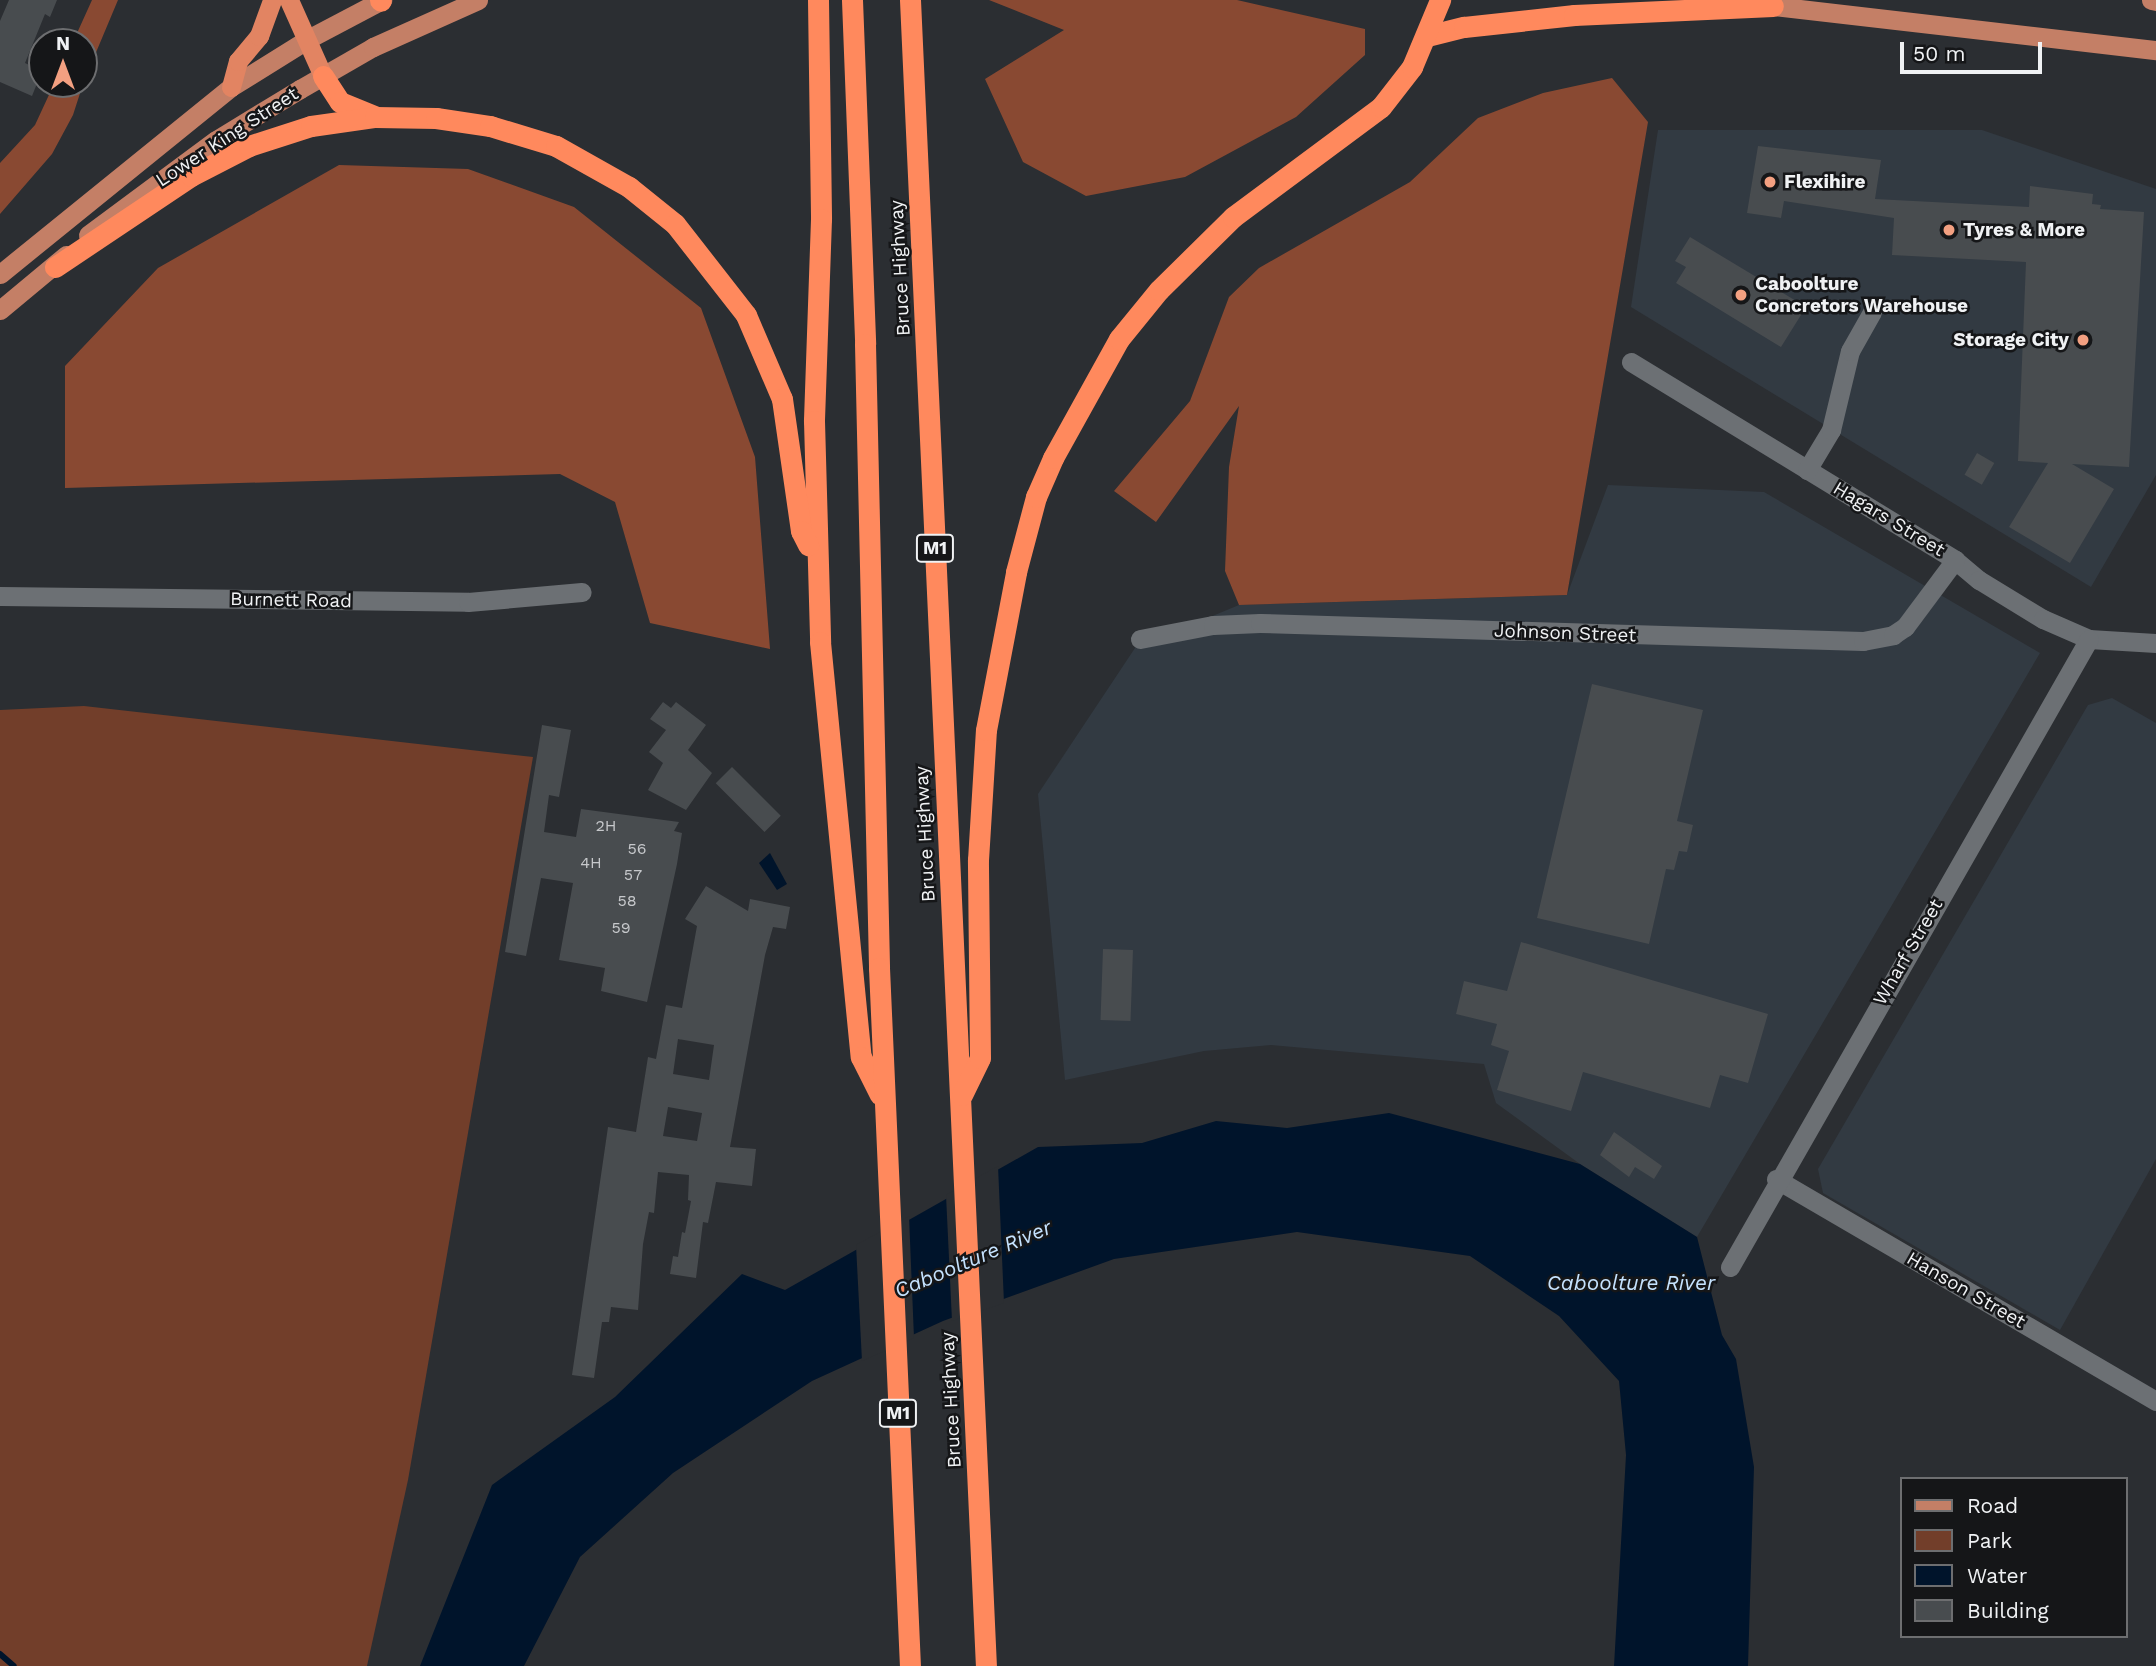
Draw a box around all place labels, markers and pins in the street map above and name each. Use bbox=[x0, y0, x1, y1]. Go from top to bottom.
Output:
place label: Flexihire bbox=[1784, 171, 1865, 193]
marker: Flexihire bbox=[1762, 174, 1778, 190]
place label: Tyres & More bbox=[1963, 219, 2085, 241]
marker: Tyres & More bbox=[1941, 222, 1957, 238]
place label: Caboolture Concretors Warehouse bbox=[1755, 273, 1968, 317]
marker: Caboolture Concretors Warehouse bbox=[1733, 287, 1749, 303]
place label: Storage City bbox=[1953, 329, 2069, 351]
marker: Storage City bbox=[2075, 332, 2091, 348]

